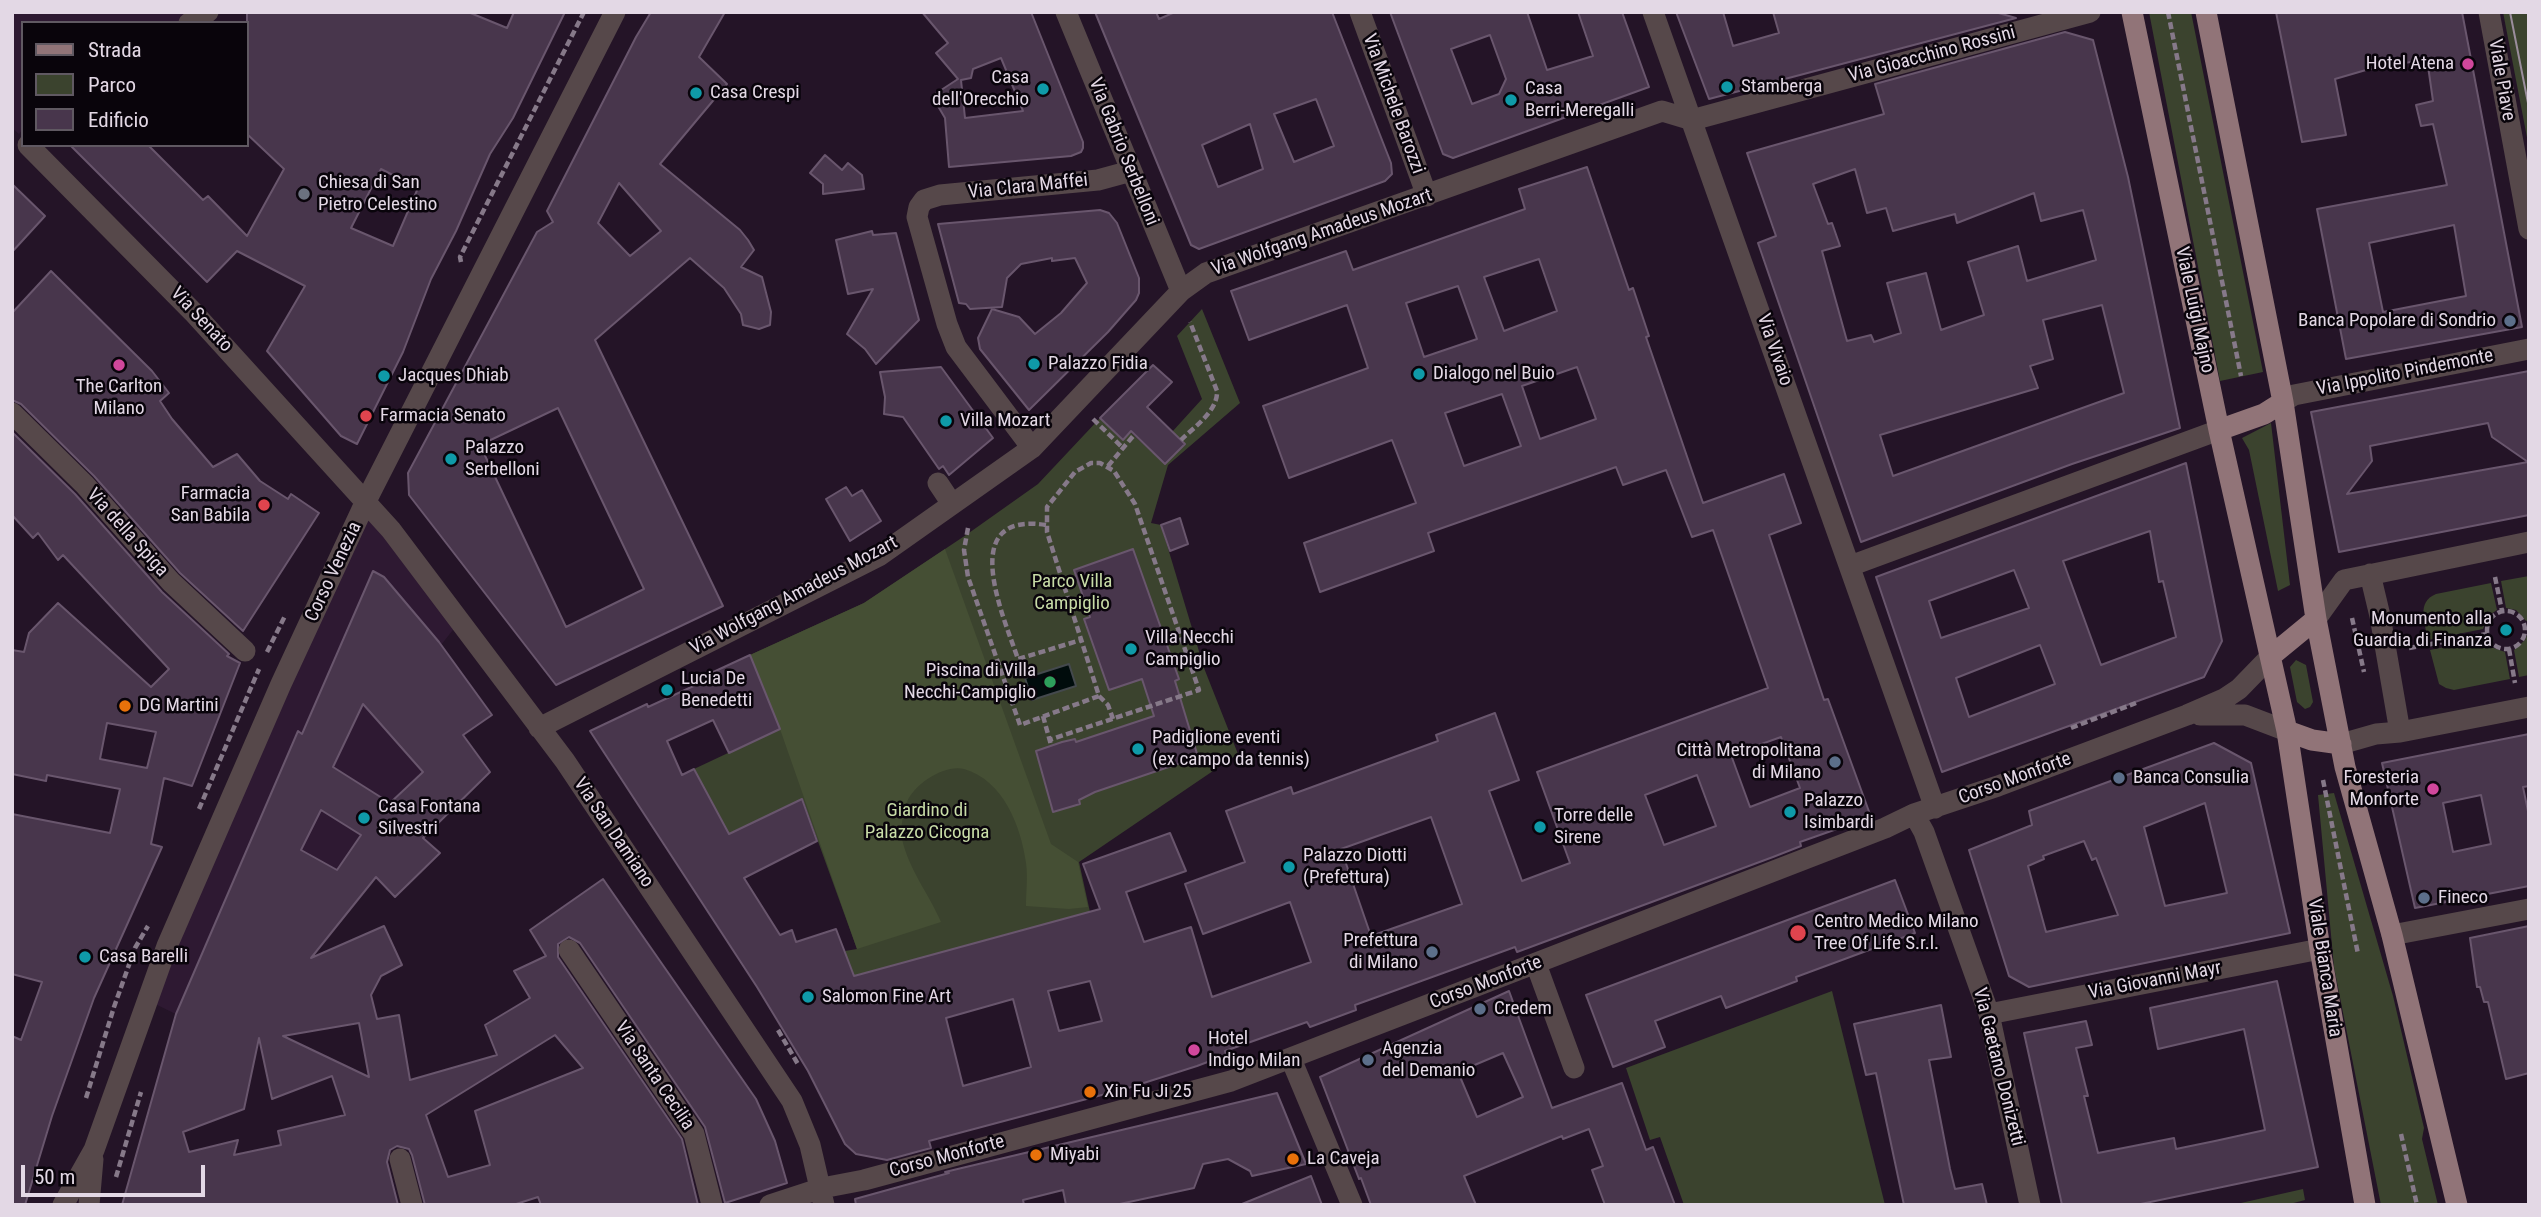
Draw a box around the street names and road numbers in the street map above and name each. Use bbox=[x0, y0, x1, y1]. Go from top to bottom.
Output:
street label: Via Gioacchino Rossini bbox=[1846, 22, 2018, 88]
street label: Via Michele Barozzi bbox=[1357, 31, 1429, 177]
street label: Viale Piave bbox=[2483, 37, 2519, 123]
street label: Via Gabrio Serbelloni bbox=[1083, 75, 1163, 229]
street label: Via Clara Maffei bbox=[967, 169, 1089, 205]
street label: Via Wolfgang Amadeus Mozart bbox=[1209, 185, 1435, 281]
street label: Viale Luigi Majno bbox=[2169, 245, 2219, 375]
street label: Via Senato bbox=[165, 283, 237, 357]
street label: Via Vivaio bbox=[1751, 311, 1797, 389]
street label: Via Ippolito Pindemonte bbox=[2315, 345, 2495, 401]
street label: Via della Spiga bbox=[81, 484, 173, 582]
street label: Corso Venezia bbox=[301, 518, 367, 626]
street label: Via Wolfgang Amadeus Mozart bbox=[686, 532, 902, 660]
street label: Corso Monforte bbox=[1956, 748, 2074, 810]
street label: Via San Damiano bbox=[568, 774, 658, 892]
street label: Viale Bianca Maria bbox=[2302, 897, 2346, 1039]
street label: Corso Monforte bbox=[1427, 951, 1545, 1015]
street label: Via Giovanni Mayr bbox=[2087, 957, 2223, 1005]
street label: Via Gaetano Donizetti bbox=[1967, 986, 2029, 1148]
street label: Via Santa Cecilia bbox=[609, 1017, 699, 1135]
street label: Corso Monforte bbox=[887, 1131, 1007, 1183]

